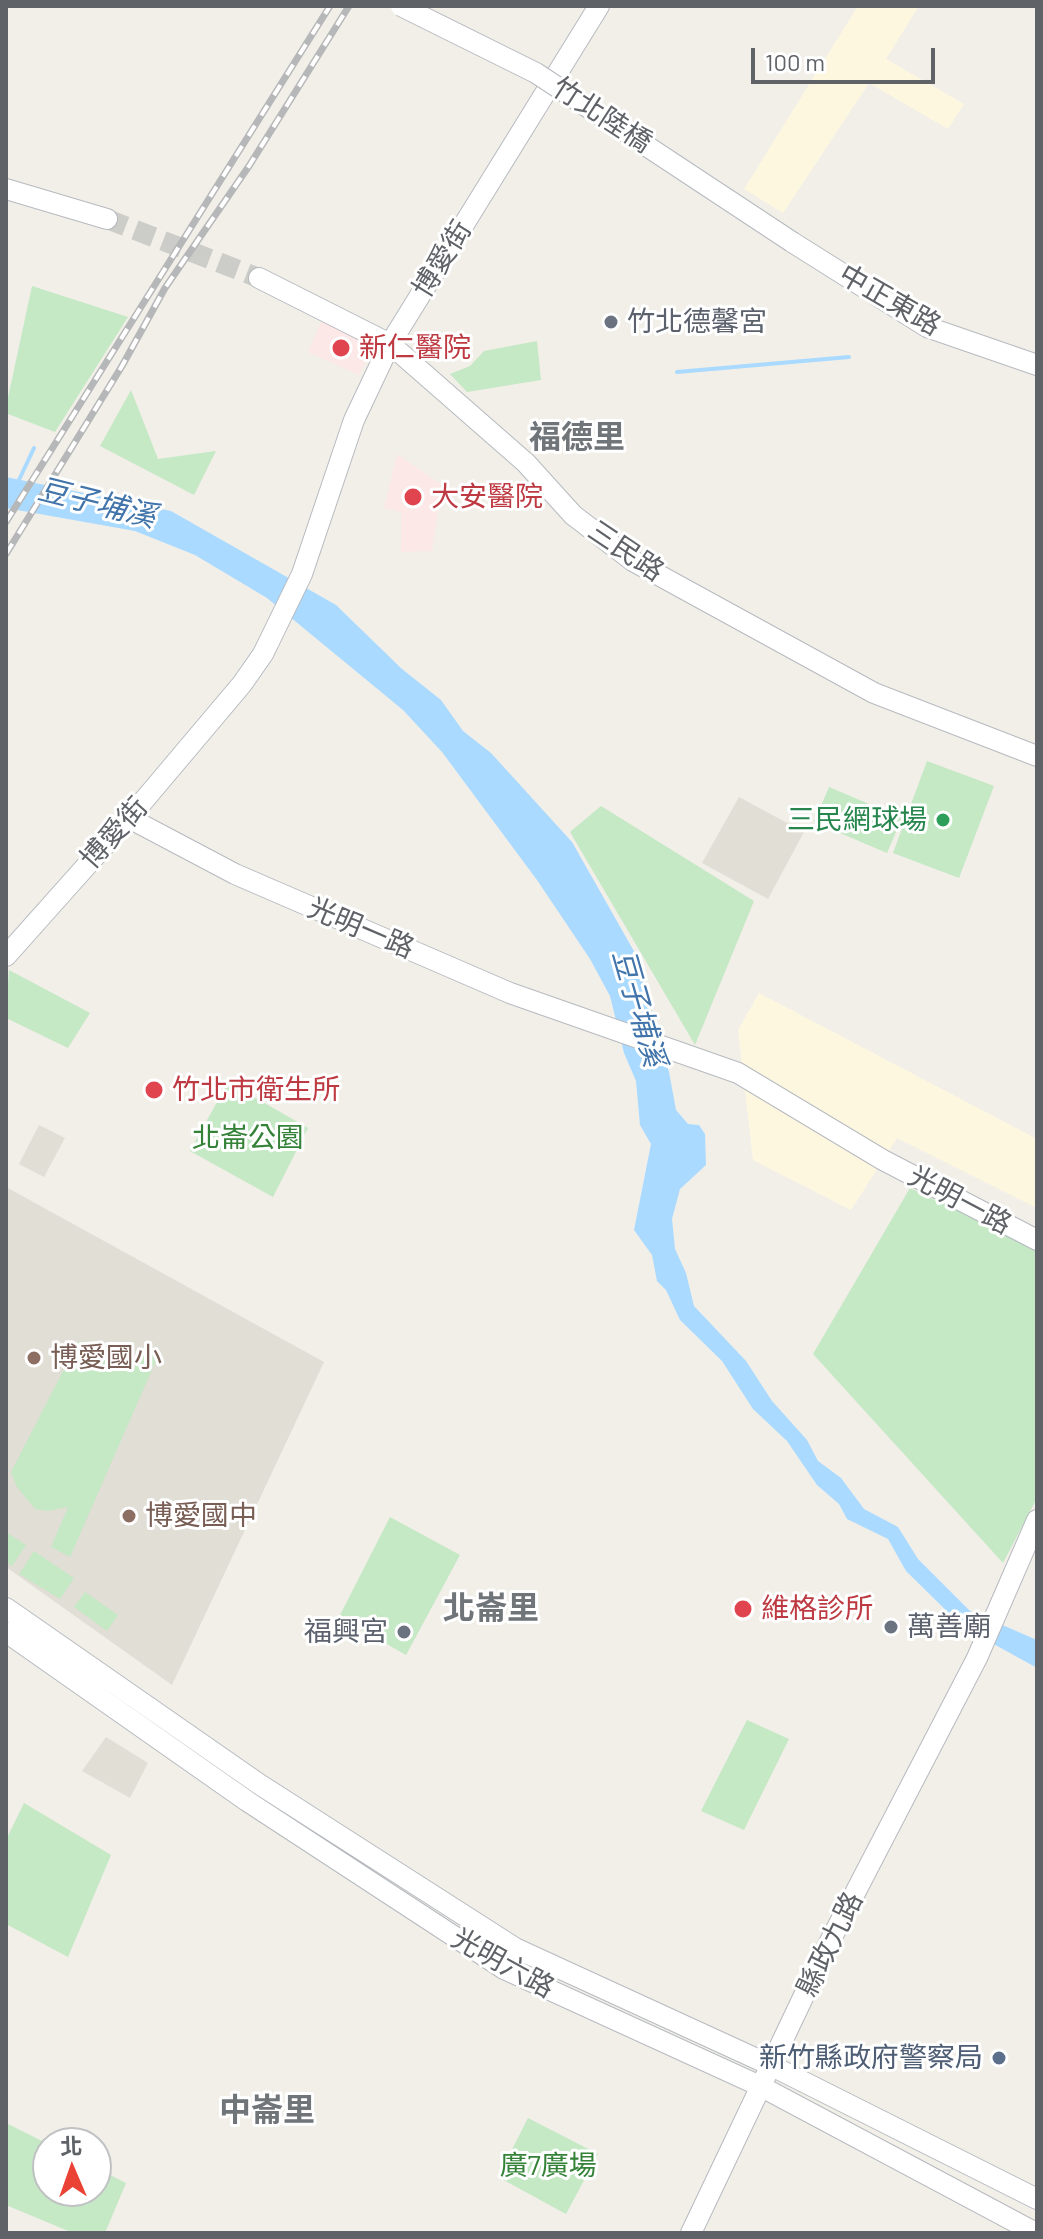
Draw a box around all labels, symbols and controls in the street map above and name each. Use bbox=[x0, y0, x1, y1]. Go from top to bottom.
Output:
scale bar bbox=[755, 32, 939, 82]
text: 100 m bbox=[765, 47, 825, 76]
street label: 竹北陸橋 bbox=[546, 70, 658, 160]
street label: 博愛街 bbox=[405, 214, 479, 304]
street label: 中正東路 bbox=[833, 257, 947, 343]
place label: 竹北德馨宮 bbox=[627, 305, 767, 339]
marker: 竹北德馨宮 bbox=[602, 313, 620, 331]
place label: 新仁醫院 bbox=[359, 331, 471, 365]
marker: 新仁醫院 bbox=[330, 337, 352, 359]
district label: 福德里 bbox=[529, 418, 625, 456]
water label: 豆子埔溪 bbox=[34, 471, 160, 535]
place label: 大安醫院 bbox=[431, 480, 543, 514]
marker: 大安醫院 bbox=[402, 486, 424, 508]
street label: 三民路 bbox=[582, 514, 670, 588]
street label: 博愛街 bbox=[73, 791, 155, 875]
place label: 三民網球場 bbox=[787, 803, 927, 837]
marker: 三民網球場 bbox=[934, 811, 952, 829]
street label: 光明一路 bbox=[303, 891, 419, 965]
water label: 豆子埔溪 bbox=[605, 945, 673, 1071]
place label: 竹北市衛生所 bbox=[172, 1073, 340, 1107]
marker: 竹北市衛生所 bbox=[143, 1079, 165, 1101]
park label: 北崙公園 bbox=[192, 1121, 304, 1155]
street label: 光明一路 bbox=[903, 1159, 1017, 1241]
place label: 博愛國小 bbox=[50, 1341, 162, 1375]
marker: 博愛國小 bbox=[25, 1349, 43, 1367]
place label: 博愛國中 bbox=[145, 1499, 257, 1533]
marker: 博愛國中 bbox=[120, 1507, 138, 1525]
district label: 北崙里 bbox=[443, 1589, 539, 1627]
place label: 維格診所 bbox=[761, 1592, 873, 1626]
marker: 維格診所 bbox=[732, 1598, 754, 1620]
place label: 萬善廟 bbox=[907, 1610, 991, 1644]
place label: 福興宮 bbox=[304, 1615, 388, 1649]
marker: 萬善廟 bbox=[882, 1618, 900, 1636]
marker: 福興宮 bbox=[395, 1623, 413, 1641]
street label: 縣政九路 bbox=[790, 1886, 870, 2002]
street label: 光明六路 bbox=[446, 1921, 560, 2005]
place label: 新竹縣政府警察局 bbox=[759, 2041, 983, 2075]
marker: 新竹縣政府警察局 bbox=[990, 2049, 1008, 2067]
district label: 中崙里 bbox=[219, 2091, 315, 2129]
north arrow bbox=[32, 2127, 112, 2207]
text: 北 bbox=[60, 2132, 83, 2158]
park label: 廣7廣場 bbox=[499, 2149, 597, 2183]

